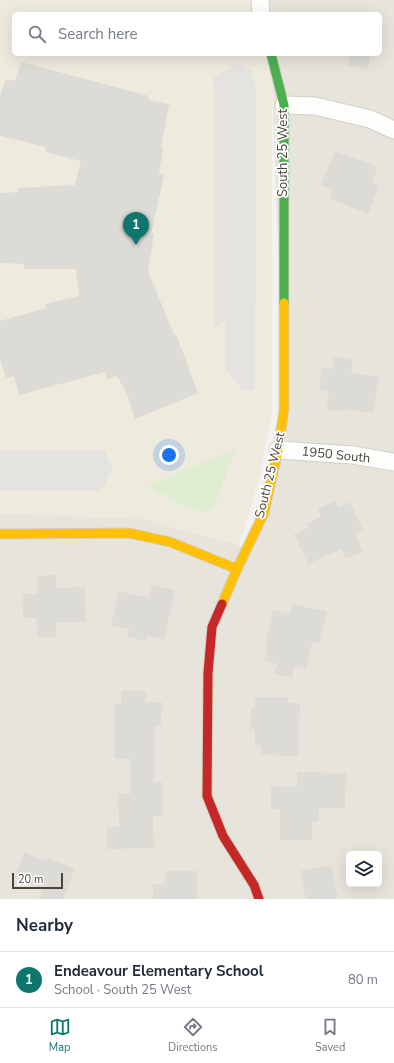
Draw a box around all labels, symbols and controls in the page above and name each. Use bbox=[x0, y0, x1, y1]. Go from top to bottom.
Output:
search box bbox=[12, 12, 382, 56]
icon: search bbox=[26, 23, 48, 45]
text: Search here bbox=[58, 24, 138, 44]
street label: South 25 West bbox=[274, 109, 292, 197]
pin: 1 bbox=[123, 212, 149, 245]
street label: South 25 West bbox=[251, 430, 289, 520]
street label: 1950 South bbox=[301, 442, 371, 468]
your location bbox=[159, 445, 179, 465]
map controls bbox=[346, 851, 382, 887]
button: layers bbox=[346, 851, 382, 887]
scale bar bbox=[12, 871, 63, 890]
text: 20 m bbox=[18, 872, 43, 887]
text: Nearby bbox=[16, 914, 73, 937]
text: Endeavour Elementary School bbox=[54, 961, 263, 981]
text: 1 bbox=[25, 971, 33, 989]
text: 80 m bbox=[348, 971, 378, 989]
text: School · South 25 West bbox=[54, 981, 191, 999]
tab: Map bbox=[49, 1016, 71, 1055]
tab: Directions bbox=[168, 1016, 218, 1055]
tab: Saved bbox=[315, 1016, 345, 1055]

